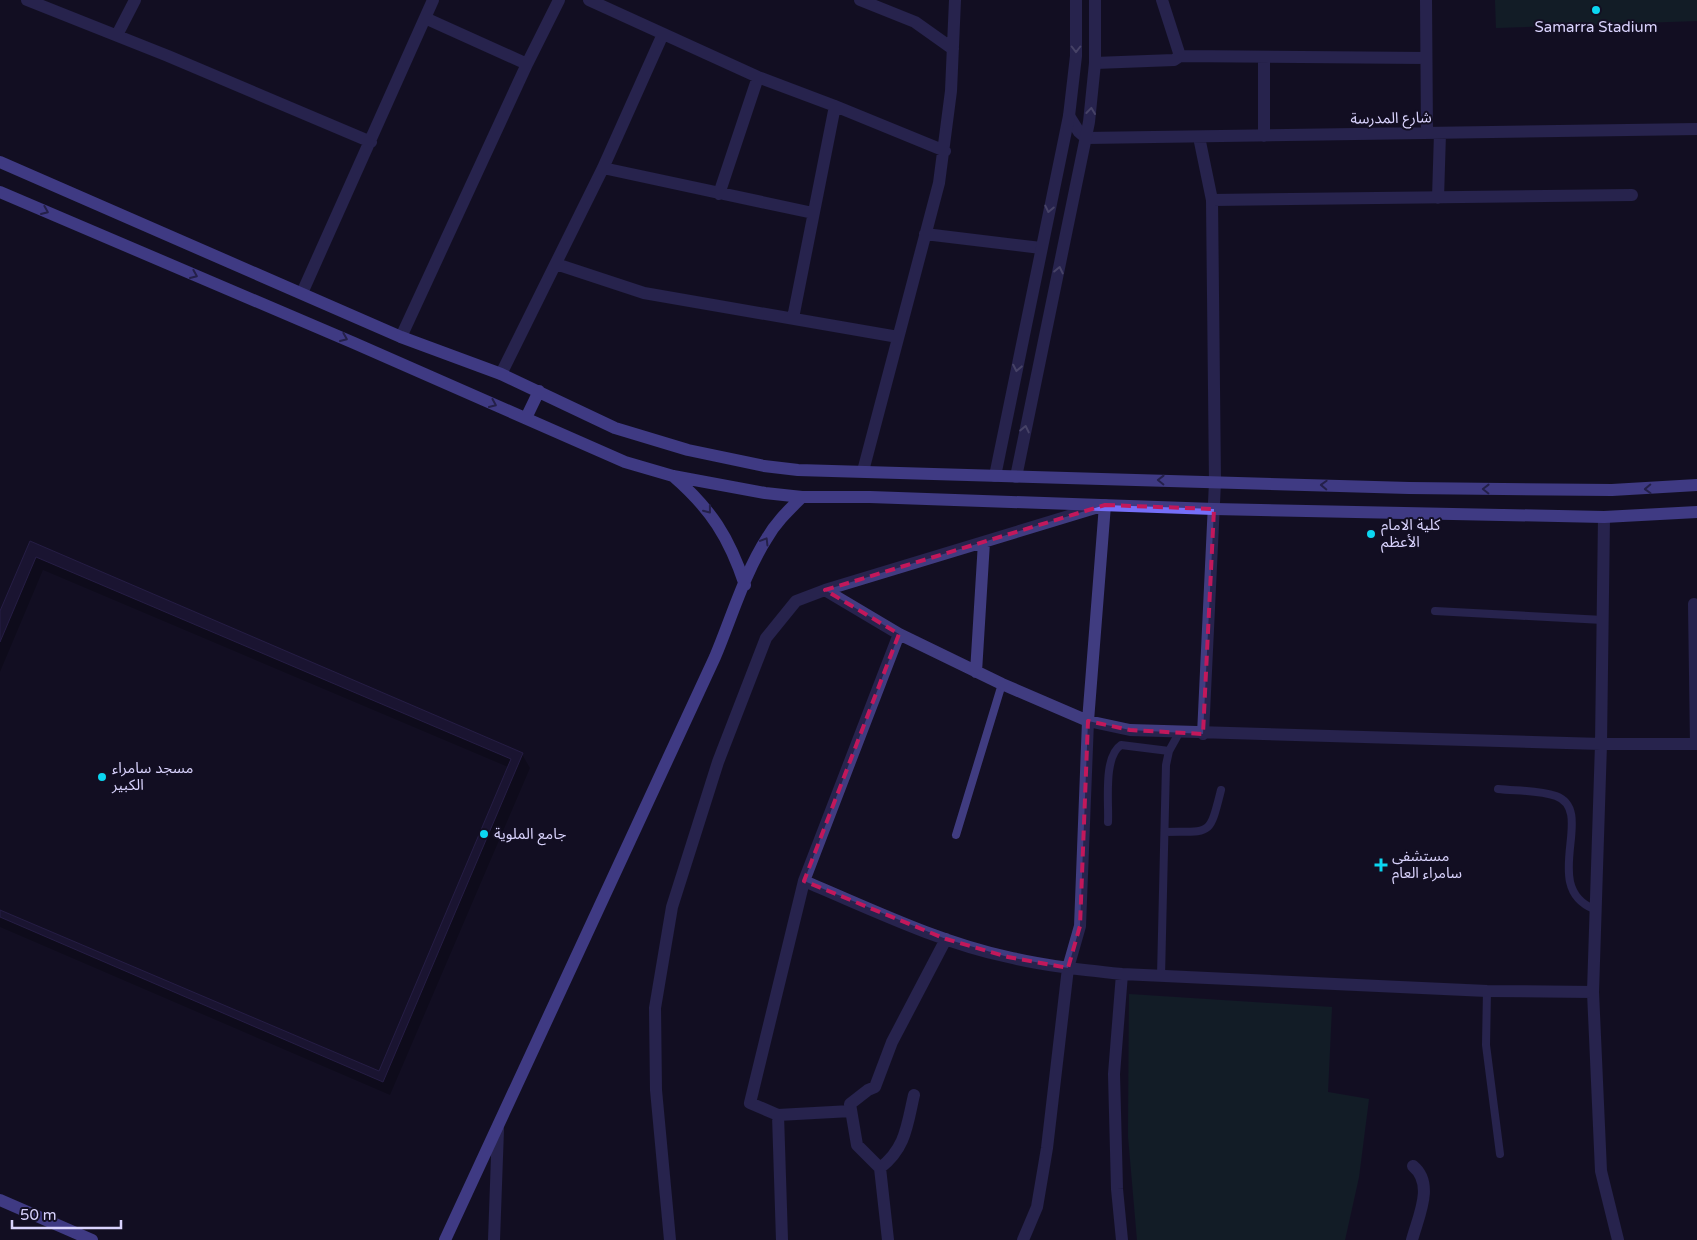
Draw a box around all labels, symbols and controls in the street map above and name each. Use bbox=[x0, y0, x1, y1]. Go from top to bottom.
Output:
marker: Samarra Stadium bbox=[1590, 4, 1602, 16]
place label: Samarra Stadium bbox=[1535, 18, 1657, 36]
one-way arrow bbox=[1071, 45, 1081, 53]
one-way arrow bbox=[1085, 106, 1096, 114]
street label: شارع المدرسة bbox=[1350, 108, 1432, 131]
one-way arrow bbox=[1045, 204, 1055, 213]
one-way arrow bbox=[40, 205, 49, 216]
one-way arrow bbox=[1053, 266, 1063, 274]
one-way arrow bbox=[190, 269, 198, 279]
one-way arrow bbox=[339, 332, 348, 343]
one-way arrow bbox=[1012, 363, 1022, 372]
one-way arrow bbox=[488, 397, 497, 408]
one-way arrow bbox=[1020, 425, 1030, 433]
one-way arrow bbox=[1157, 475, 1164, 485]
one-way arrow bbox=[1319, 480, 1327, 490]
one-way arrow bbox=[1644, 483, 1652, 494]
one-way arrow bbox=[1482, 484, 1490, 494]
one-way arrow bbox=[702, 504, 710, 513]
place label: كلية الامام الأعظم bbox=[1381, 516, 1441, 553]
marker: كلية الامام الأعظم bbox=[1365, 528, 1377, 540]
one-way arrow bbox=[759, 537, 769, 546]
place label: مسجد سامراء الكبير bbox=[111, 759, 193, 794]
marker: مسجد سامراء الكبير bbox=[96, 771, 108, 783]
place label: جامع الملوية bbox=[494, 825, 567, 846]
marker: جامع الملوية bbox=[478, 828, 490, 840]
place label: مستشفى سامراء العام bbox=[1392, 847, 1462, 884]
marker: مستشفى سامراء العام bbox=[1374, 858, 1388, 872]
scale bar bbox=[12, 1198, 121, 1230]
text: 50 m bbox=[20, 1206, 57, 1224]

